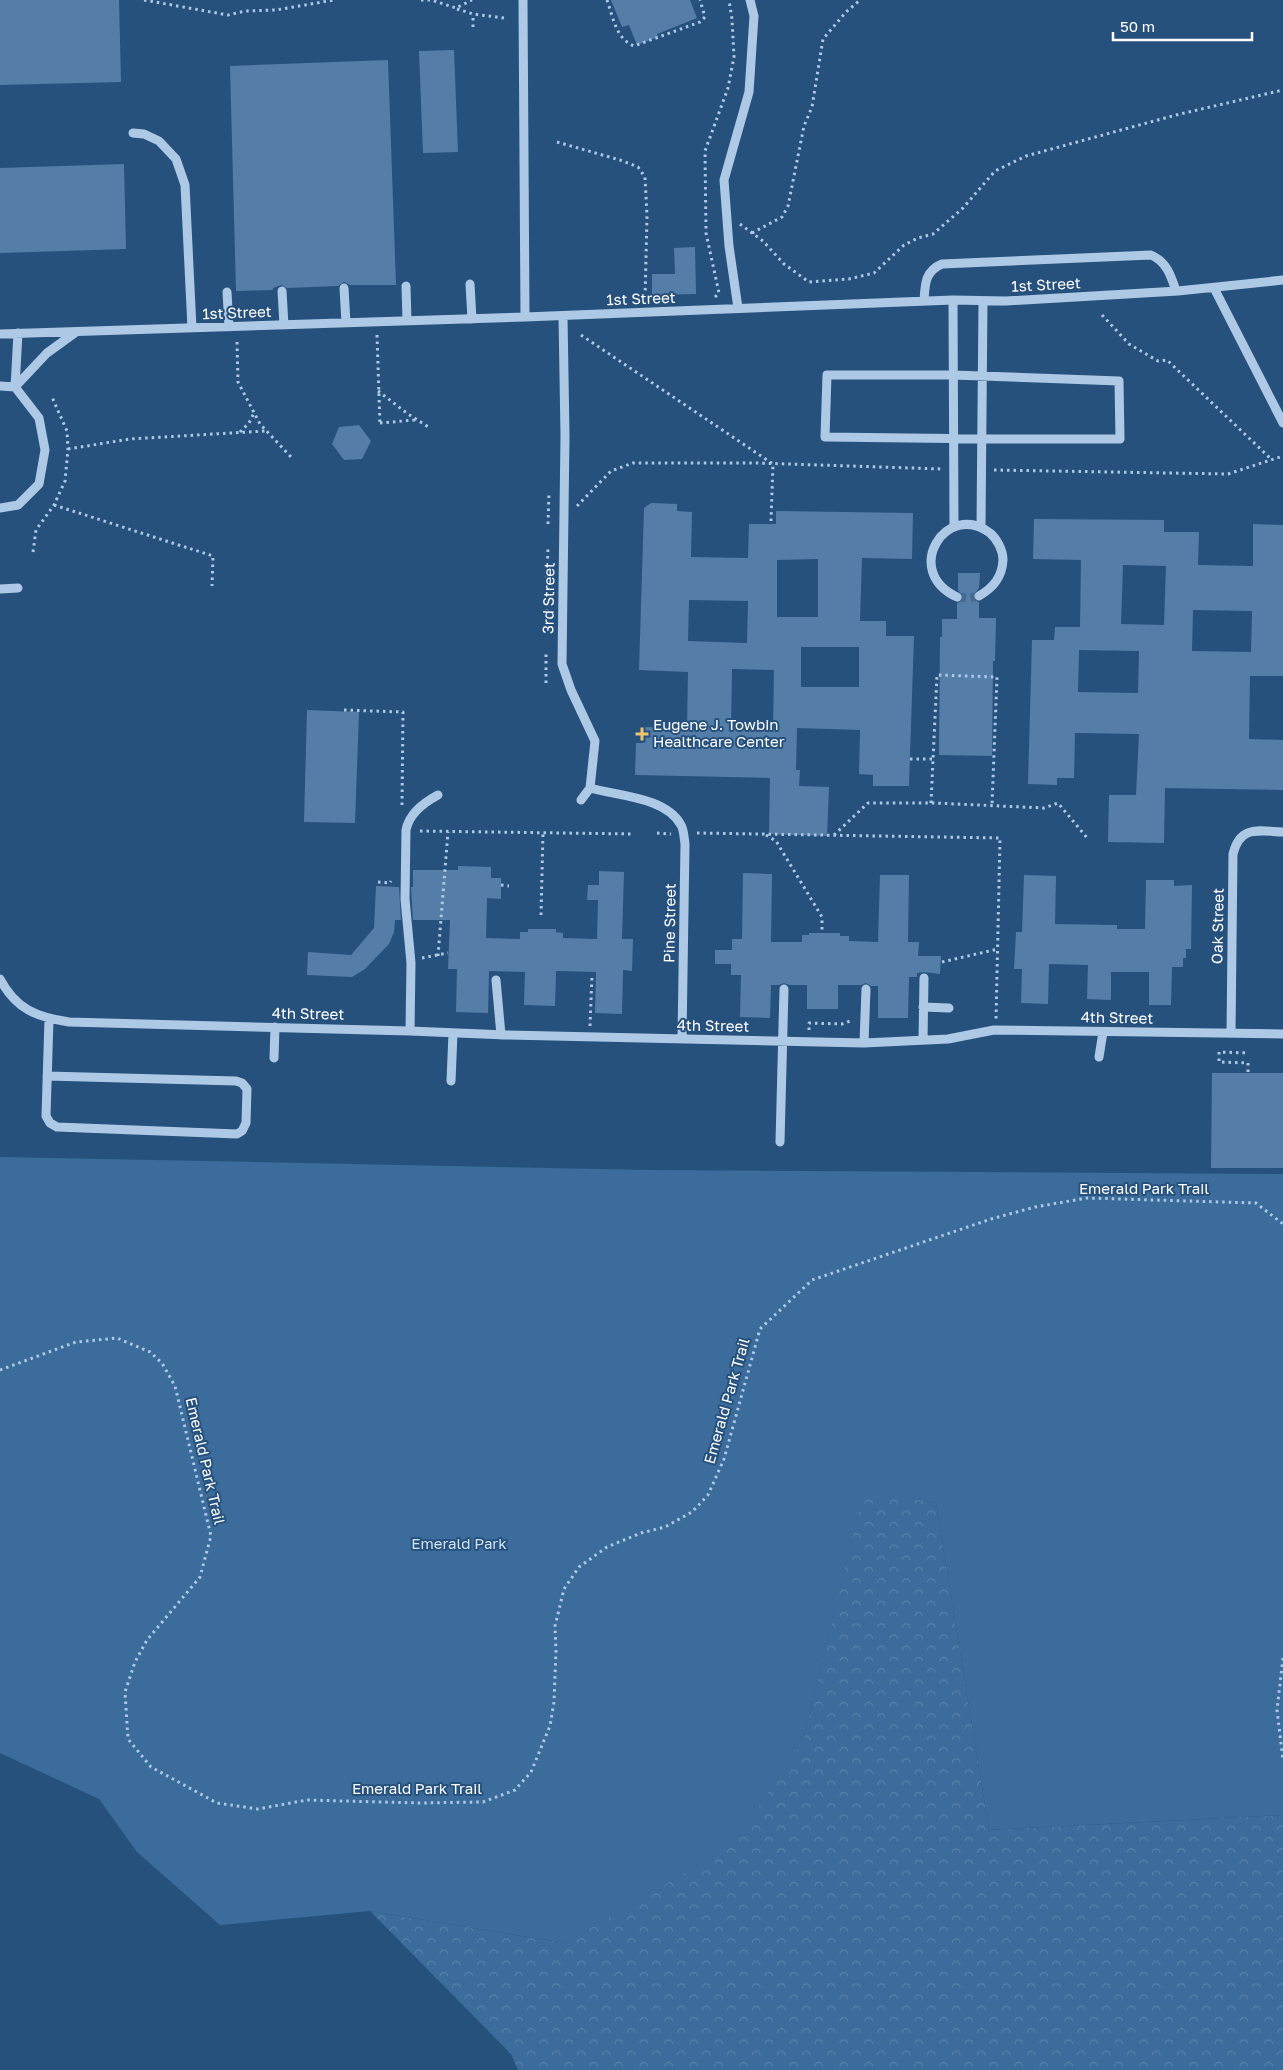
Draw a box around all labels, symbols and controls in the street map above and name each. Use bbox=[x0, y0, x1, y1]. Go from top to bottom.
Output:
scale bar bbox=[1113, 10, 1252, 42]
text: 50 m bbox=[1120, 17, 1155, 35]
street label: 1st Street bbox=[1011, 273, 1081, 295]
street label: 1st Street bbox=[606, 288, 676, 308]
street label: 1st Street bbox=[202, 302, 272, 322]
street label: 3rd Street bbox=[538, 562, 558, 634]
place label: Eugene J. Towbin Healthcare Center bbox=[653, 715, 785, 750]
marker: Eugene J. Towbin Healthcare Center bbox=[635, 727, 649, 741]
street label: Pine Street bbox=[659, 883, 679, 963]
street label: Oak Street bbox=[1207, 888, 1227, 964]
street label: 4th Street bbox=[272, 1003, 344, 1023]
street label: 4th Street bbox=[1081, 1007, 1153, 1027]
street label: 4th Street bbox=[677, 1015, 749, 1035]
street label: Emerald Park Trail bbox=[1079, 1179, 1209, 1197]
street label: Emerald Park Trail bbox=[699, 1336, 753, 1466]
street label: Emerald Park Trail bbox=[183, 1395, 229, 1526]
park label: Emerald Park bbox=[411, 1534, 507, 1552]
street label: Emerald Park Trail bbox=[352, 1779, 482, 1797]

